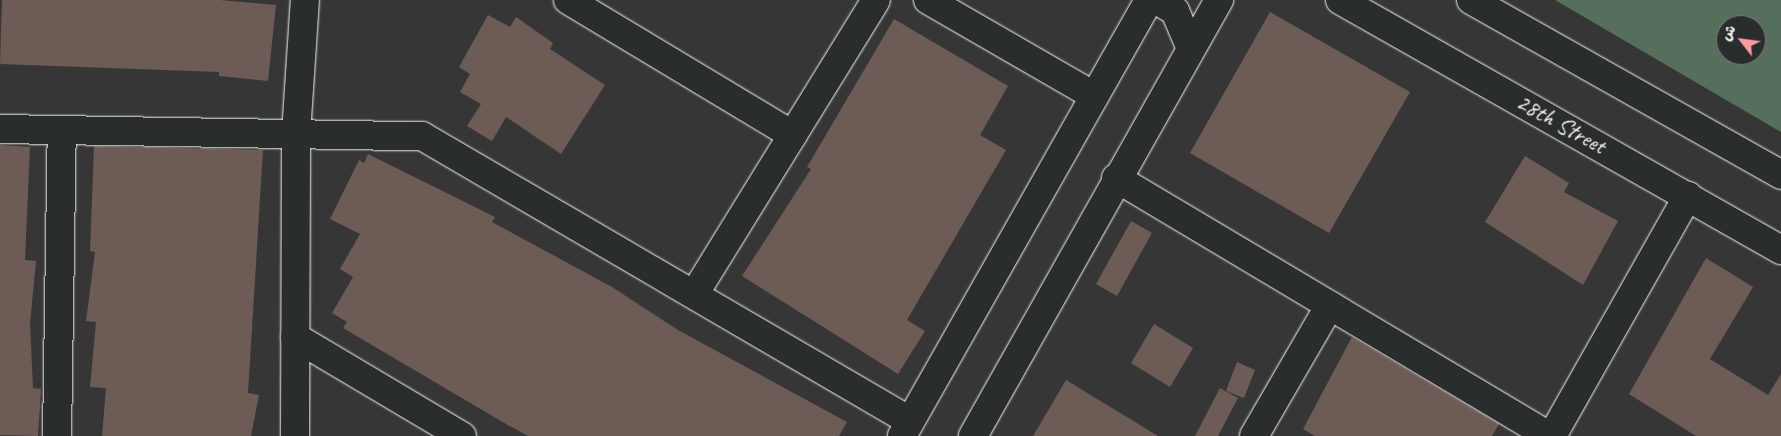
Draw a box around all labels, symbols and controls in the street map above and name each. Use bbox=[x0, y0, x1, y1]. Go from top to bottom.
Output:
north arrow bbox=[1716, 15, 1766, 65]
text: ش bbox=[1717, 22, 1740, 44]
street label: 28th Street bbox=[1511, 88, 1611, 160]

